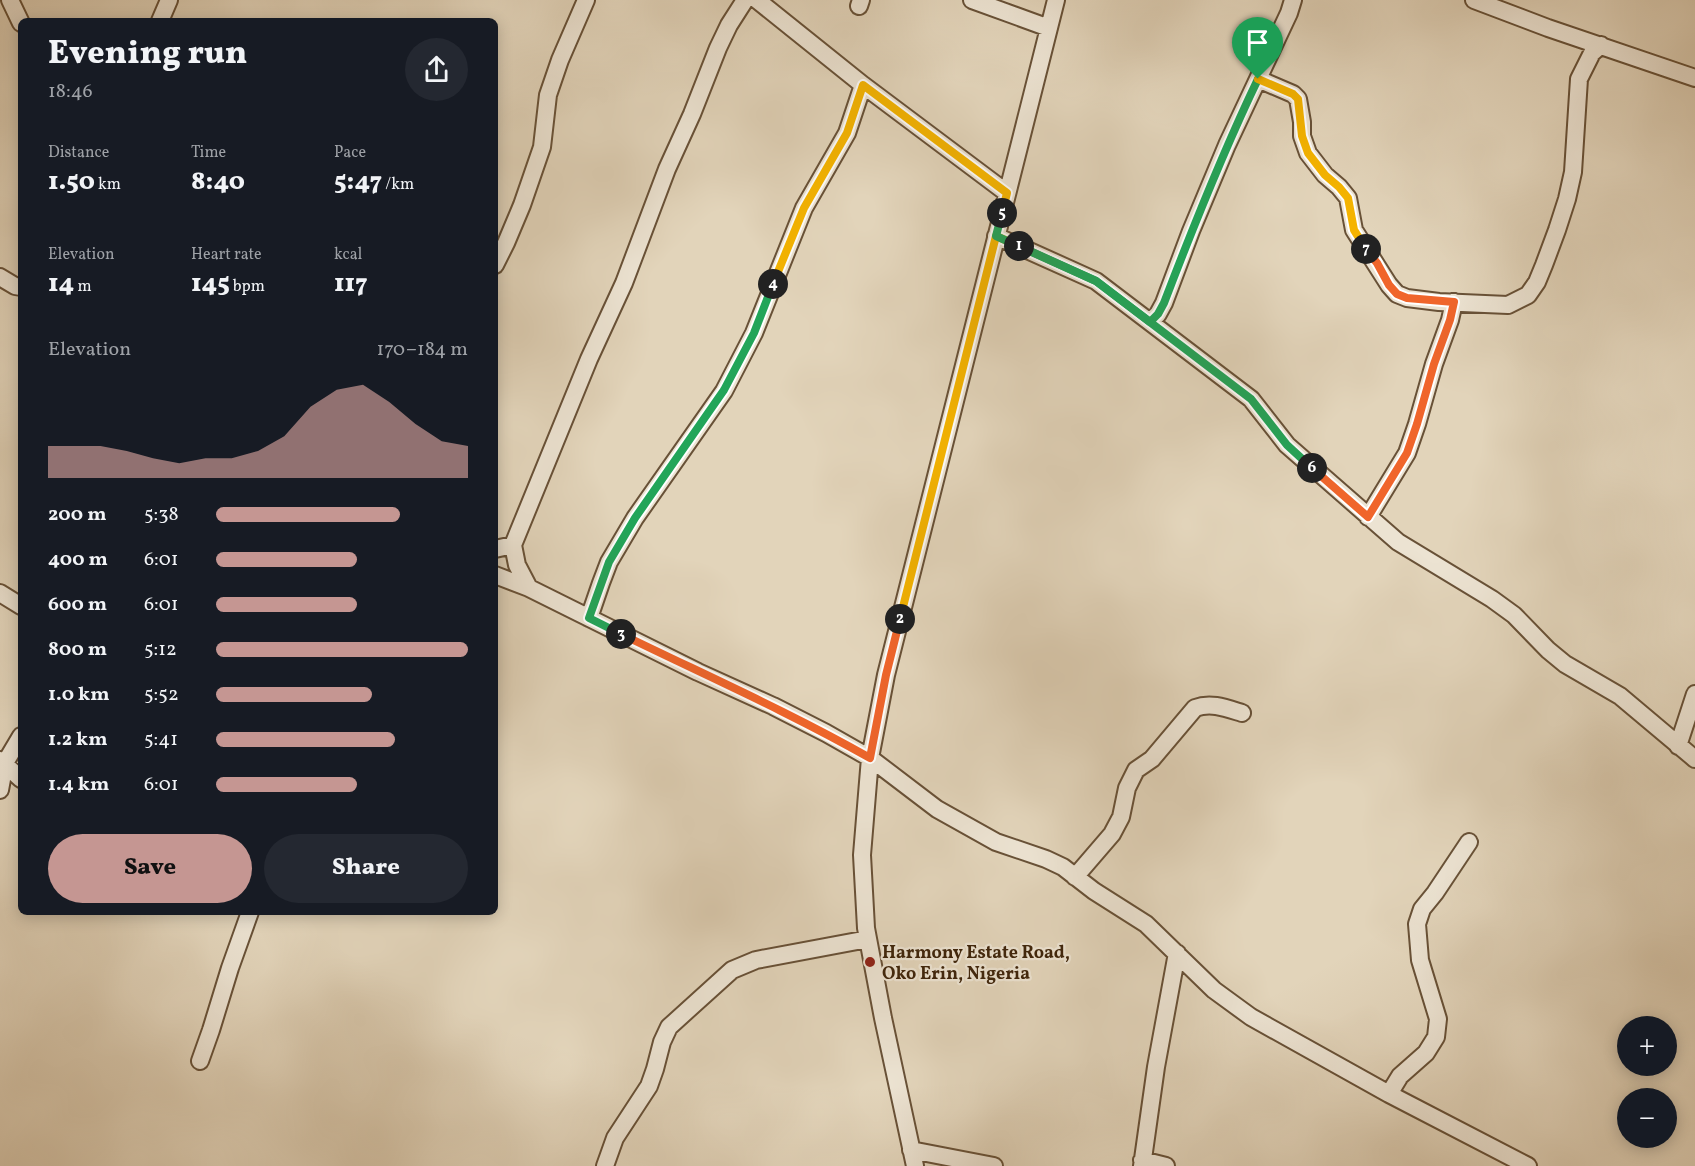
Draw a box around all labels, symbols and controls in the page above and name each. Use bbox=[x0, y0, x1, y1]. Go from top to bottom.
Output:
pin bbox=[1232, 17, 1283, 79]
icon: arrive bbox=[1241, 26, 1274, 59]
text: Evening run bbox=[48, 32, 247, 78]
button: share bbox=[405, 38, 468, 101]
text: 18:46 bbox=[48, 78, 93, 106]
text: Distance bbox=[48, 142, 109, 164]
text: Time bbox=[191, 142, 226, 164]
text: Pace bbox=[334, 142, 366, 164]
text: 1.50 bbox=[48, 164, 95, 200]
text: 8:40 bbox=[191, 164, 245, 200]
text: 5:47 bbox=[334, 164, 382, 200]
text: km bbox=[95, 174, 121, 196]
text: /km bbox=[382, 174, 414, 196]
pin: 5 bbox=[987, 198, 1017, 228]
text: 5 bbox=[998, 202, 1006, 224]
pin: 1 bbox=[1004, 231, 1034, 261]
pin: 7 bbox=[1351, 234, 1381, 264]
text: 1 bbox=[1016, 235, 1022, 257]
text: 7 bbox=[1362, 238, 1370, 260]
text: Elevation bbox=[48, 244, 115, 266]
text: Heart rate bbox=[191, 244, 262, 266]
text: kcal bbox=[334, 244, 362, 266]
text: 14 bbox=[48, 266, 74, 302]
text: 145 bbox=[191, 266, 230, 302]
text: 117 bbox=[334, 266, 368, 302]
pin: 4 bbox=[758, 269, 788, 299]
text: 4 bbox=[768, 273, 778, 295]
text: m bbox=[74, 276, 92, 298]
text: bpm bbox=[230, 276, 265, 298]
text: Elevation bbox=[48, 336, 131, 364]
text: 170–184 m bbox=[376, 336, 468, 364]
pin: 6 bbox=[1297, 453, 1327, 483]
text: 6 bbox=[1308, 457, 1316, 479]
text: 200 m bbox=[48, 501, 106, 529]
text: 5:38 bbox=[144, 501, 179, 529]
text: 400 m bbox=[48, 546, 108, 574]
text: 6:01 bbox=[144, 546, 179, 574]
text: 600 m bbox=[48, 591, 107, 619]
text: 6:01 bbox=[144, 591, 179, 619]
pin: 2 bbox=[885, 604, 915, 634]
text: 2 bbox=[896, 608, 904, 630]
pin: 3 bbox=[606, 619, 636, 649]
text: 3 bbox=[617, 623, 625, 645]
text: 800 m bbox=[48, 636, 107, 664]
text: 5:12 bbox=[144, 636, 177, 664]
text: 1.0 km bbox=[48, 681, 110, 709]
text: 5:52 bbox=[144, 681, 179, 709]
text: 1.2 km bbox=[48, 726, 108, 754]
text: 5:41 bbox=[144, 726, 178, 754]
text: 1.4 km bbox=[48, 771, 109, 799]
text: 6:01 bbox=[144, 771, 179, 799]
button: Save bbox=[48, 834, 252, 903]
button: Share bbox=[264, 834, 468, 903]
place label: Harmony Estate Road, Oko Erin, Nigeria bbox=[882, 941, 1070, 987]
marker: Harmony Estate Road, Oko Erin, Nigeria bbox=[863, 955, 877, 969]
map controls bbox=[1617, 1016, 1677, 1148]
button: + bbox=[1617, 1016, 1677, 1076]
button: − bbox=[1617, 1088, 1677, 1148]

